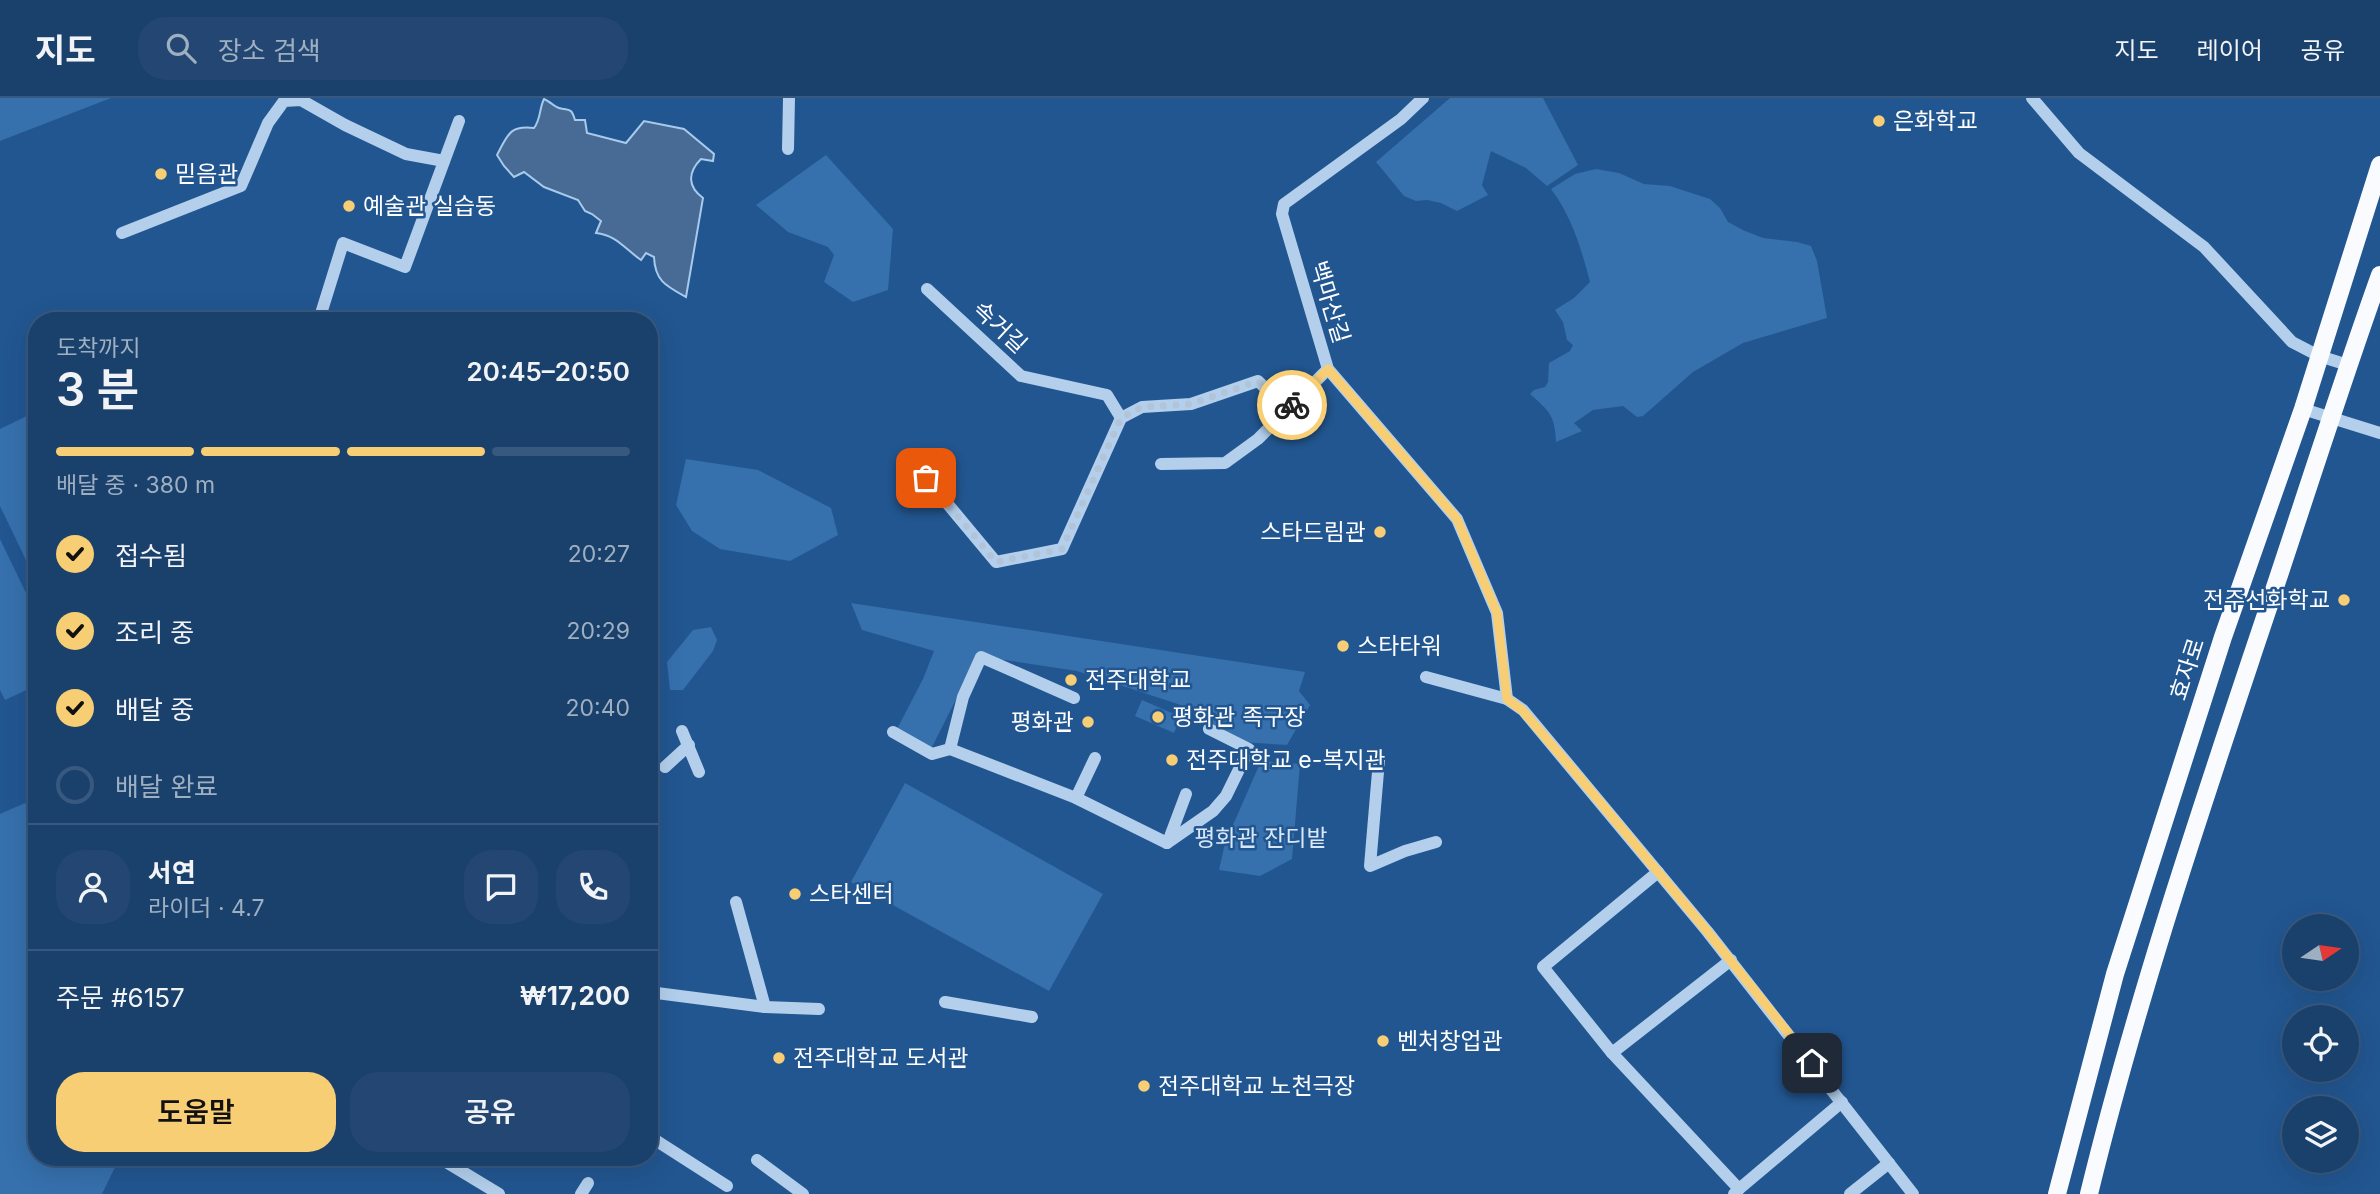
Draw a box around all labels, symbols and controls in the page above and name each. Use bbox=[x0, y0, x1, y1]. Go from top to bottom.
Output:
search box bbox=[138, 17, 628, 80]
icon: search bbox=[162, 29, 200, 67]
text: 지도 bbox=[35, 30, 96, 70]
text: 장소 검색 bbox=[218, 35, 321, 66]
text: 지도 bbox=[2114, 36, 2159, 65]
text: 레이어 bbox=[2197, 36, 2263, 65]
text: 공유 bbox=[2301, 36, 2345, 65]
place label: 은화학교 bbox=[1893, 107, 1978, 135]
marker: 은화학교 bbox=[1871, 113, 1887, 129]
place label: 믿음관 bbox=[175, 160, 238, 188]
marker: 믿음관 bbox=[153, 166, 169, 182]
place label: 예술관 실습동 bbox=[363, 192, 496, 220]
marker: 예술관 실습동 bbox=[341, 198, 357, 214]
street label: 백마산길 bbox=[1304, 257, 1356, 347]
street label: 속거길 bbox=[967, 295, 1033, 359]
text: 도착까지 bbox=[56, 334, 141, 362]
text: 20:45–20:50 bbox=[467, 356, 630, 387]
text: 3 분 bbox=[56, 361, 139, 417]
courier bbox=[1257, 370, 1327, 440]
icon: bike bbox=[1273, 386, 1311, 424]
pin bbox=[896, 448, 956, 508]
icon: bag bbox=[907, 459, 945, 497]
text: 배달 중 · 380 m bbox=[56, 471, 215, 499]
place label: 스타드림관 bbox=[1260, 518, 1366, 546]
marker: 스타드림관 bbox=[1372, 524, 1388, 540]
icon: check bbox=[56, 535, 94, 573]
text: 접수됨 bbox=[115, 540, 187, 571]
text: 20:27 bbox=[568, 540, 630, 568]
place label: 전주선화학교 bbox=[2203, 586, 2330, 614]
marker: 전주선화학교 bbox=[2336, 592, 2352, 608]
icon: check bbox=[56, 612, 94, 650]
text: 조리 중 bbox=[115, 617, 194, 648]
text: 20:29 bbox=[567, 617, 630, 645]
place label: 스타타워 bbox=[1357, 632, 1442, 660]
street label: 효자로 bbox=[2164, 634, 2210, 704]
marker: 스타타워 bbox=[1335, 638, 1351, 654]
place label: 전주대학교 bbox=[1085, 666, 1191, 694]
marker: 전주대학교 bbox=[1063, 672, 1079, 688]
icon: check bbox=[56, 689, 94, 727]
text: 배달 중 bbox=[115, 694, 194, 725]
text: 20:40 bbox=[565, 694, 630, 722]
place label: 평화관 족구장 bbox=[1172, 703, 1305, 731]
place label: 평화관 bbox=[1011, 708, 1074, 736]
marker: 평화관 족구장 bbox=[1150, 709, 1166, 725]
marker: 평화관 bbox=[1080, 714, 1096, 730]
place label: 전주대학교 e-복지관 bbox=[1186, 746, 1386, 774]
marker: 전주대학교 e-복지관 bbox=[1164, 752, 1180, 768]
text: 배달 완료 bbox=[115, 771, 218, 802]
park label: 평화관 잔디밭 bbox=[1194, 824, 1328, 852]
button: person bbox=[56, 850, 130, 924]
button: chat bbox=[464, 850, 538, 924]
button: phone bbox=[556, 850, 630, 924]
text: 서연 bbox=[148, 857, 196, 888]
place label: 스타센터 bbox=[809, 880, 894, 908]
marker: 스타센터 bbox=[787, 886, 803, 902]
text: 라이더 · 4.7 bbox=[148, 894, 264, 922]
north arrow bbox=[2282, 914, 2359, 990]
map controls bbox=[2282, 914, 2359, 1173]
text: ₩17,200 bbox=[520, 980, 630, 1011]
text: 주문 #6157 bbox=[56, 982, 185, 1013]
button: locate bbox=[2282, 1005, 2359, 1082]
place label: 벤처창업관 bbox=[1397, 1027, 1503, 1055]
marker: 벤처창업관 bbox=[1375, 1033, 1391, 1049]
pin bbox=[1782, 1033, 1842, 1093]
place label: 전주대학교 도서관 bbox=[793, 1044, 969, 1072]
icon: home bbox=[1793, 1044, 1831, 1082]
marker: 전주대학교 도서관 bbox=[771, 1050, 787, 1066]
button: 도움말 bbox=[56, 1072, 336, 1152]
button: 공유 bbox=[350, 1072, 630, 1152]
place label: 전주대학교 노천극장 bbox=[1158, 1072, 1355, 1100]
marker: 전주대학교 노천극장 bbox=[1136, 1078, 1152, 1094]
button: layers bbox=[2282, 1096, 2359, 1173]

